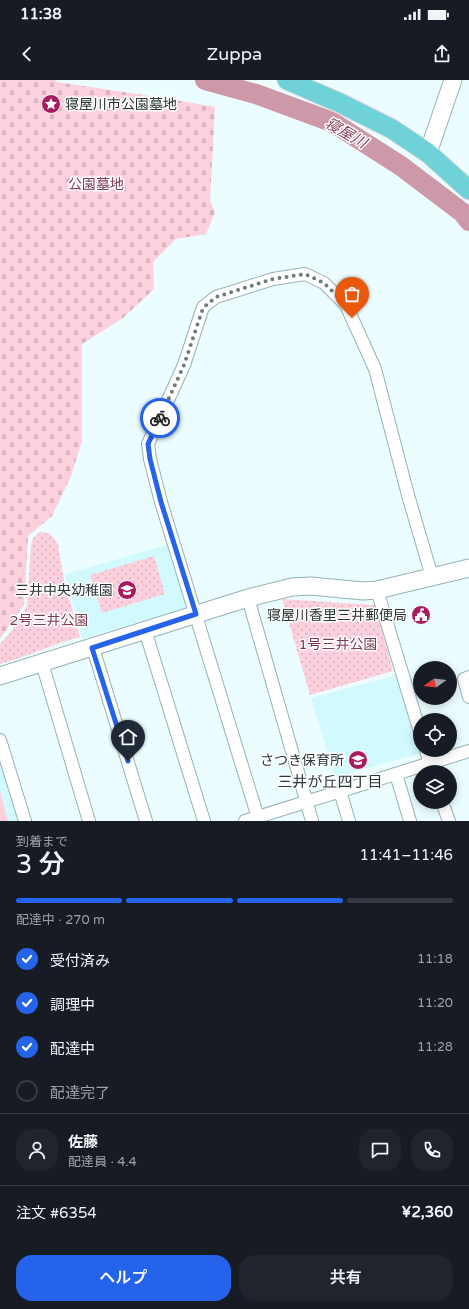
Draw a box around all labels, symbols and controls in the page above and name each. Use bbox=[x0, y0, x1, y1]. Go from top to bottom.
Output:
text: 11:38 bbox=[20, 5, 62, 23]
icon: back bbox=[16, 43, 38, 65]
text: Zuppa bbox=[207, 43, 262, 65]
icon: share bbox=[431, 43, 453, 65]
place icon: 寝屋川市公園墓地 bbox=[40, 93, 62, 115]
place label: 寝屋川市公園墓地 bbox=[65, 96, 177, 113]
water label: 寝屋川 bbox=[322, 114, 372, 153]
park label: 公園墓地 bbox=[68, 176, 124, 193]
pin bbox=[335, 277, 369, 318]
icon: bag bbox=[341, 283, 363, 305]
courier bbox=[140, 398, 180, 438]
icon: bike bbox=[149, 407, 171, 429]
school or university icon: 三井中央幼稚園 bbox=[116, 579, 138, 601]
place label: 三井中央幼稚園 bbox=[15, 582, 113, 599]
public building icon: 寝屋川香里三井郵便局 bbox=[410, 604, 432, 626]
place label: 寝屋川香里三井郵便局 bbox=[267, 607, 407, 624]
park label: 2号三井公園 bbox=[10, 612, 88, 629]
park label: 1号三井公園 bbox=[299, 636, 377, 653]
north arrow bbox=[413, 661, 457, 705]
map controls bbox=[413, 661, 457, 809]
button: locate bbox=[413, 713, 457, 757]
pin bbox=[111, 720, 145, 761]
icon: home bbox=[117, 726, 139, 748]
school or university icon: さつき保育所 bbox=[347, 749, 369, 771]
place label: さつき保育所 bbox=[260, 752, 344, 769]
button: layers bbox=[413, 765, 457, 809]
district label: 三井が丘四丁目 bbox=[277, 773, 383, 791]
text: 到着まで bbox=[16, 834, 68, 850]
text: 11:41–11:46 bbox=[360, 846, 453, 864]
text: 3 分 bbox=[16, 849, 65, 880]
text: 配達中 · 270 m bbox=[16, 912, 105, 928]
icon: check bbox=[16, 948, 38, 970]
text: 11:18 bbox=[417, 951, 453, 967]
text: 受付済み bbox=[50, 952, 110, 970]
icon: check bbox=[16, 992, 38, 1014]
text: 11:20 bbox=[417, 995, 453, 1011]
text: 調理中 bbox=[50, 996, 95, 1014]
icon: check bbox=[16, 1036, 38, 1058]
text: 11:28 bbox=[417, 1039, 453, 1055]
text: 配達中 bbox=[50, 1040, 95, 1058]
text: 配達完了 bbox=[50, 1084, 110, 1102]
button: person bbox=[16, 1129, 58, 1171]
button: chat bbox=[359, 1129, 401, 1171]
button: phone bbox=[411, 1129, 453, 1171]
text: 佐藤 bbox=[68, 1133, 98, 1151]
text: 配達員 · 4.4 bbox=[68, 1154, 137, 1170]
text: ¥2,360 bbox=[402, 1203, 453, 1221]
text: 注文 #6354 bbox=[16, 1204, 97, 1222]
button: ヘルプ bbox=[16, 1255, 231, 1301]
button: 共有 bbox=[239, 1255, 453, 1301]

